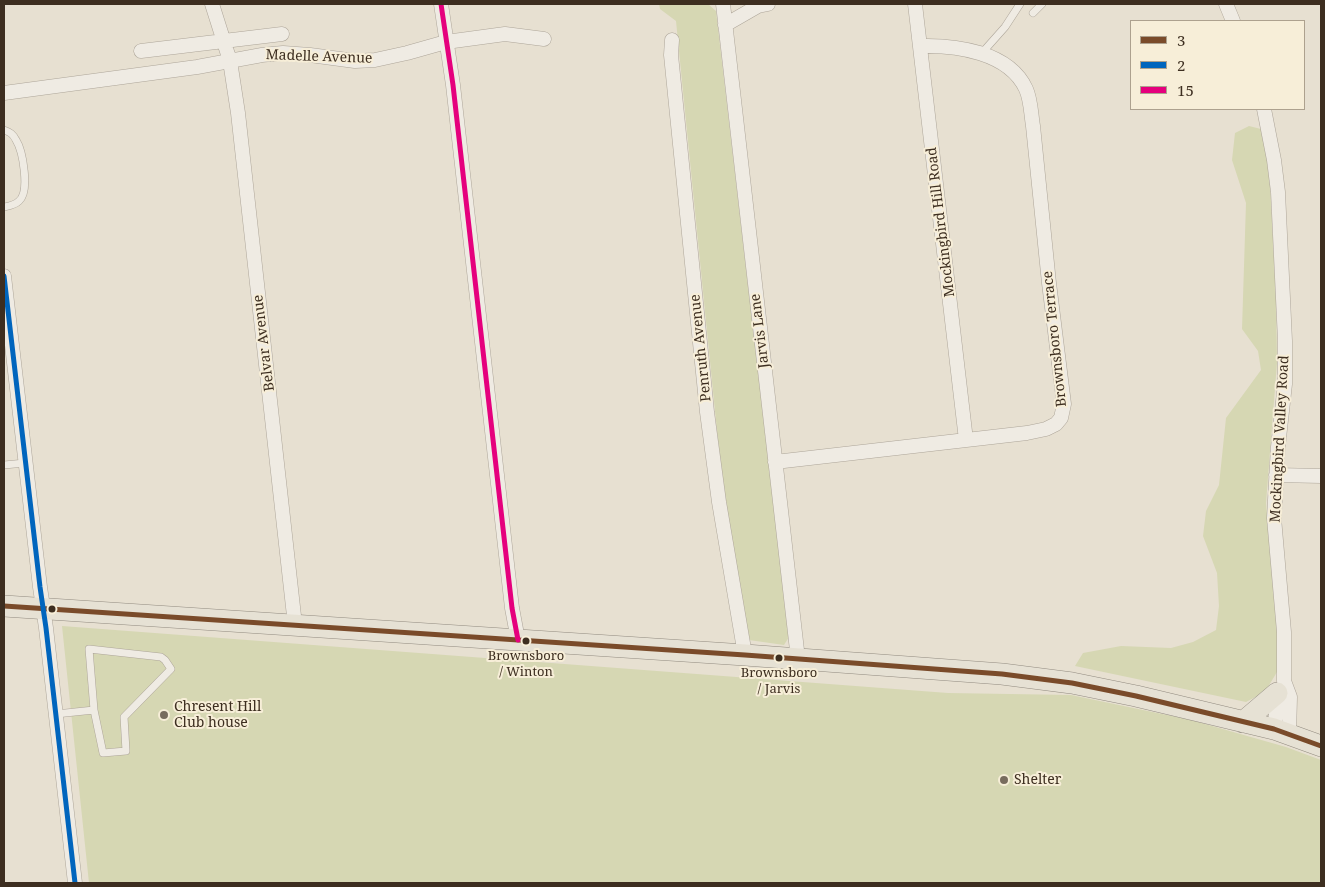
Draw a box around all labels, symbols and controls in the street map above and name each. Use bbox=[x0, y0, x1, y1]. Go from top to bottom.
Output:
legend bbox=[1130, 20, 1305, 110]
text: 3 bbox=[1177, 30, 1185, 50]
street label: Madelle Avenue bbox=[265, 47, 373, 67]
text: 2 bbox=[1177, 55, 1185, 75]
text: 15 bbox=[1177, 80, 1194, 100]
street label: Mockingbird Hill Road bbox=[923, 146, 959, 298]
street label: Brownsboro Terrace bbox=[1039, 270, 1071, 408]
street label: Penruth Avenue bbox=[687, 293, 715, 403]
street label: Jarvis Lane bbox=[747, 293, 773, 369]
street label: Belvar Avenue bbox=[250, 294, 278, 392]
street label: Mockingbird Valley Road bbox=[1267, 355, 1293, 523]
unlabelled marker bbox=[47, 604, 57, 614]
marker: Brownsboro / Winton bbox=[521, 636, 531, 646]
place label: Brownsboro / Winton bbox=[488, 648, 564, 679]
marker: Brownsboro / Jarvis bbox=[774, 653, 784, 663]
place label: Brownsboro / Jarvis bbox=[741, 665, 817, 696]
place label: Chresent Hill Club house bbox=[174, 699, 261, 732]
marker: Chresent Hill Club house bbox=[158, 709, 170, 721]
place label: Shelter bbox=[1014, 772, 1061, 788]
marker: Shelter bbox=[998, 774, 1010, 786]

